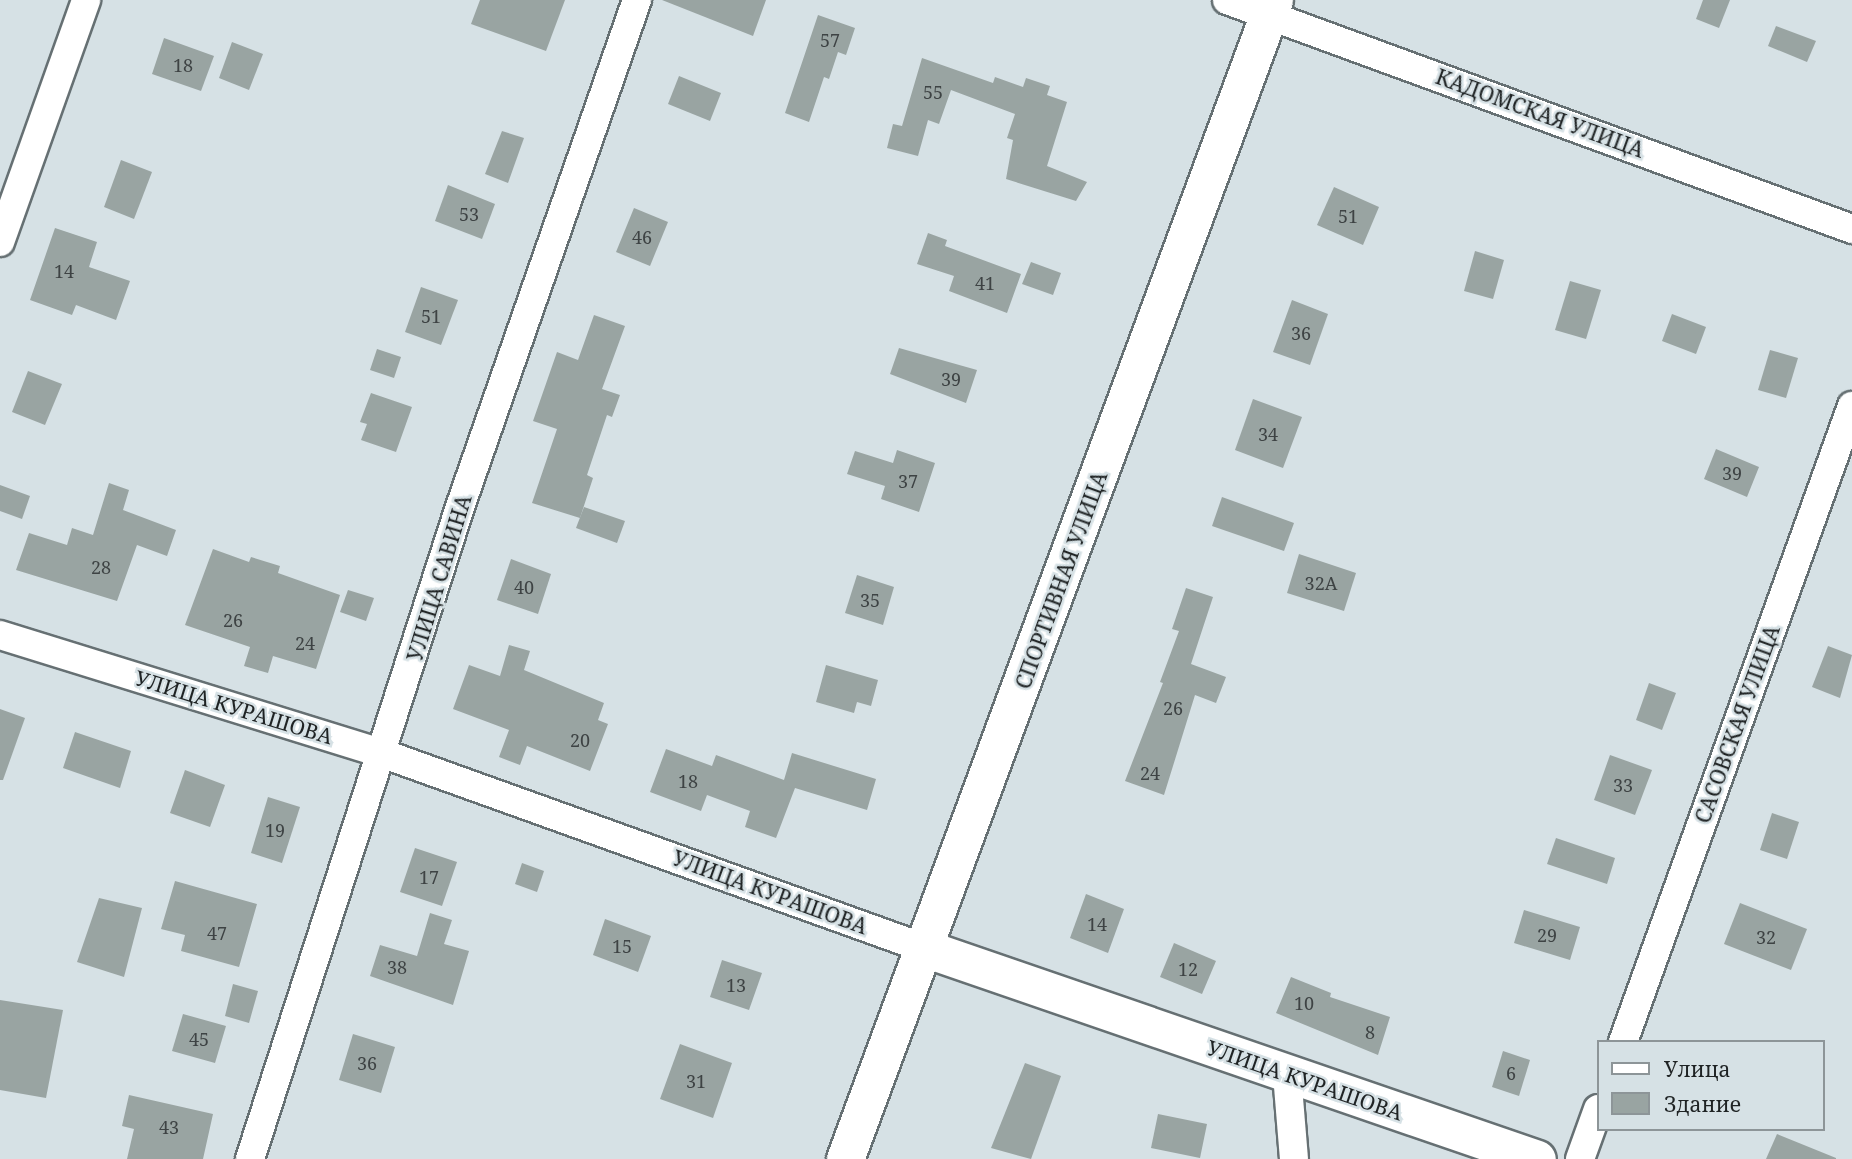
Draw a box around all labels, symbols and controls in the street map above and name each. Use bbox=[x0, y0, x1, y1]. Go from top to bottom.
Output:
house number: 57 bbox=[820, 29, 840, 51]
house number: 18 bbox=[173, 54, 193, 76]
street label: КАДОМСКАЯ УЛИЦА bbox=[1432, 64, 1648, 162]
house number: 55 bbox=[923, 81, 943, 103]
house number: 53 bbox=[459, 203, 479, 225]
house number: 51 bbox=[1338, 205, 1358, 227]
house number: 46 bbox=[632, 226, 652, 248]
house number: 14 bbox=[54, 260, 74, 282]
house number: 41 bbox=[975, 272, 995, 294]
house number: 51 bbox=[421, 305, 441, 327]
house number: 36 bbox=[1291, 322, 1311, 344]
house number: 39 bbox=[941, 368, 961, 390]
house number: 34 bbox=[1258, 423, 1278, 445]
house number: 39 bbox=[1722, 462, 1742, 484]
street label: СПОРТИВНАЯ УЛИЦА bbox=[1010, 468, 1112, 692]
house number: 37 bbox=[898, 470, 918, 492]
street label: УЛИЦА САВИНА bbox=[402, 492, 476, 664]
house number: 28 bbox=[91, 556, 111, 578]
house number: 32А bbox=[1305, 572, 1337, 594]
house number: 40 bbox=[514, 576, 534, 598]
house number: 35 bbox=[860, 589, 880, 611]
house number: 26 bbox=[223, 609, 243, 631]
street label: САСОВСКАЯ УЛИЦА bbox=[1689, 622, 1785, 826]
house number: 24 bbox=[295, 632, 315, 654]
street label: УЛИЦА КУРАШОВА bbox=[132, 665, 336, 749]
house number: 26 bbox=[1163, 697, 1183, 719]
house number: 20 bbox=[570, 729, 590, 751]
house number: 24 bbox=[1140, 762, 1160, 784]
house number: 18 bbox=[678, 770, 698, 792]
house number: 33 bbox=[1613, 774, 1633, 796]
house number: 19 bbox=[265, 819, 285, 841]
street label: УЛИЦА КУРАШОВА bbox=[669, 845, 871, 939]
house number: 17 bbox=[419, 866, 439, 888]
house number: 14 bbox=[1087, 913, 1107, 935]
house number: 47 bbox=[207, 922, 227, 944]
house number: 29 bbox=[1537, 924, 1557, 946]
house number: 32 bbox=[1756, 926, 1776, 948]
house number: 15 bbox=[612, 935, 632, 957]
house number: 38 bbox=[387, 956, 407, 978]
house number: 12 bbox=[1178, 958, 1198, 980]
house number: 13 bbox=[726, 974, 746, 996]
house number: 10 bbox=[1294, 992, 1314, 1014]
house number: 8 bbox=[1365, 1021, 1375, 1043]
house number: 45 bbox=[189, 1028, 209, 1050]
street label: УЛИЦА КУРАШОВА bbox=[1204, 1035, 1406, 1125]
legend bbox=[1596, 1040, 1824, 1131]
house number: 36 bbox=[357, 1052, 377, 1074]
text: Улица bbox=[1664, 1055, 1731, 1083]
house number: 6 bbox=[1506, 1062, 1516, 1084]
house number: 31 bbox=[686, 1070, 706, 1092]
text: Здание bbox=[1664, 1090, 1741, 1118]
house number: 43 bbox=[159, 1116, 179, 1138]

